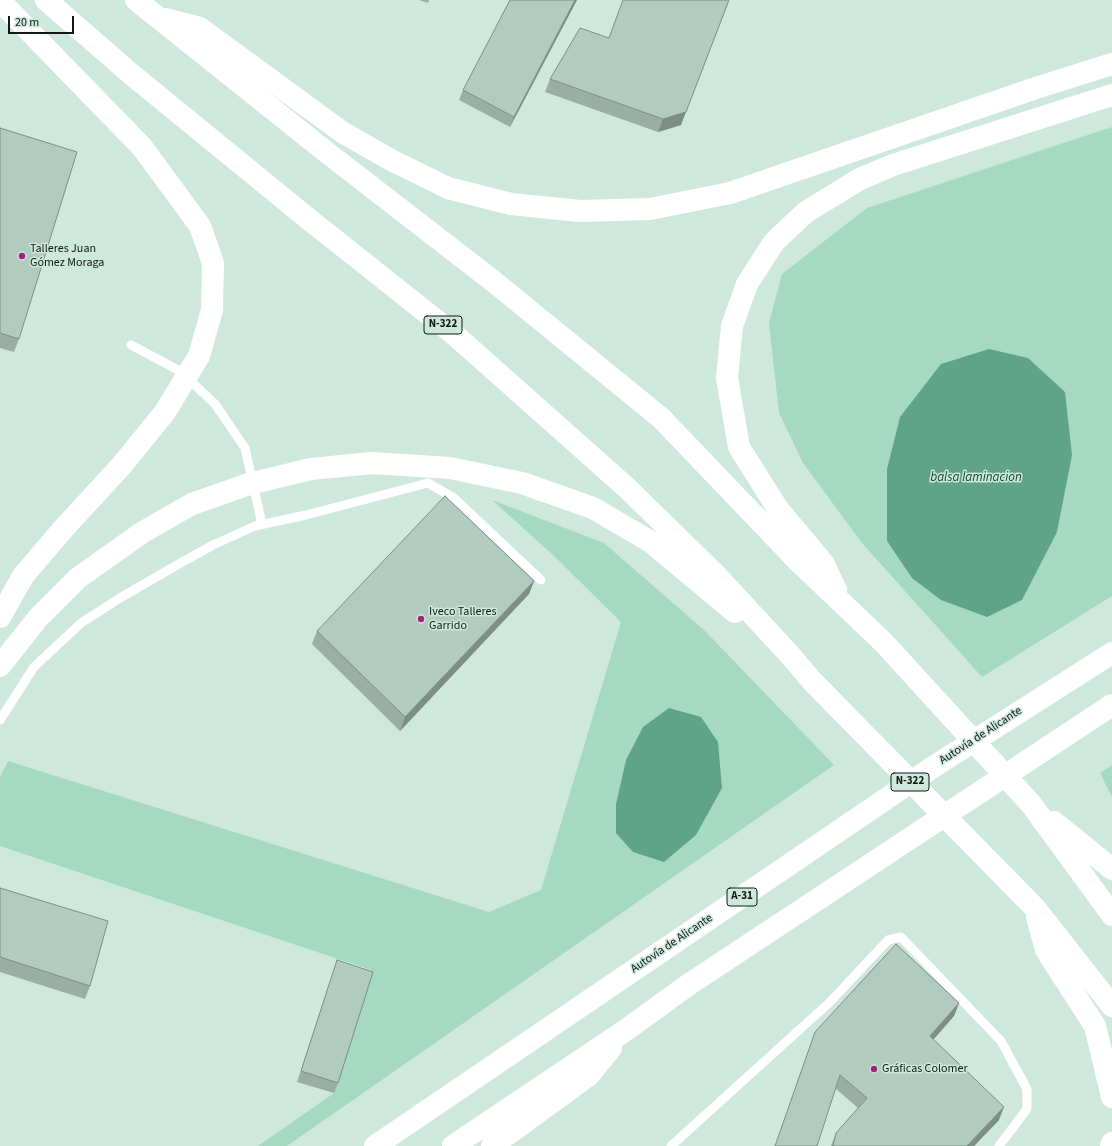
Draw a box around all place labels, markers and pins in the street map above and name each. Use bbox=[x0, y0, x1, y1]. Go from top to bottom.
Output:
place label: Talleres Juan Gómez Moraga bbox=[30, 242, 104, 270]
marker: Talleres Juan Gómez Moraga bbox=[17, 251, 27, 261]
place label: Iveco Talleres Garrido bbox=[429, 605, 496, 633]
marker: Iveco Talleres Garrido bbox=[416, 614, 426, 624]
place label: Gráficas Colomer bbox=[882, 1062, 968, 1076]
marker: Gráficas Colomer bbox=[869, 1064, 879, 1074]

